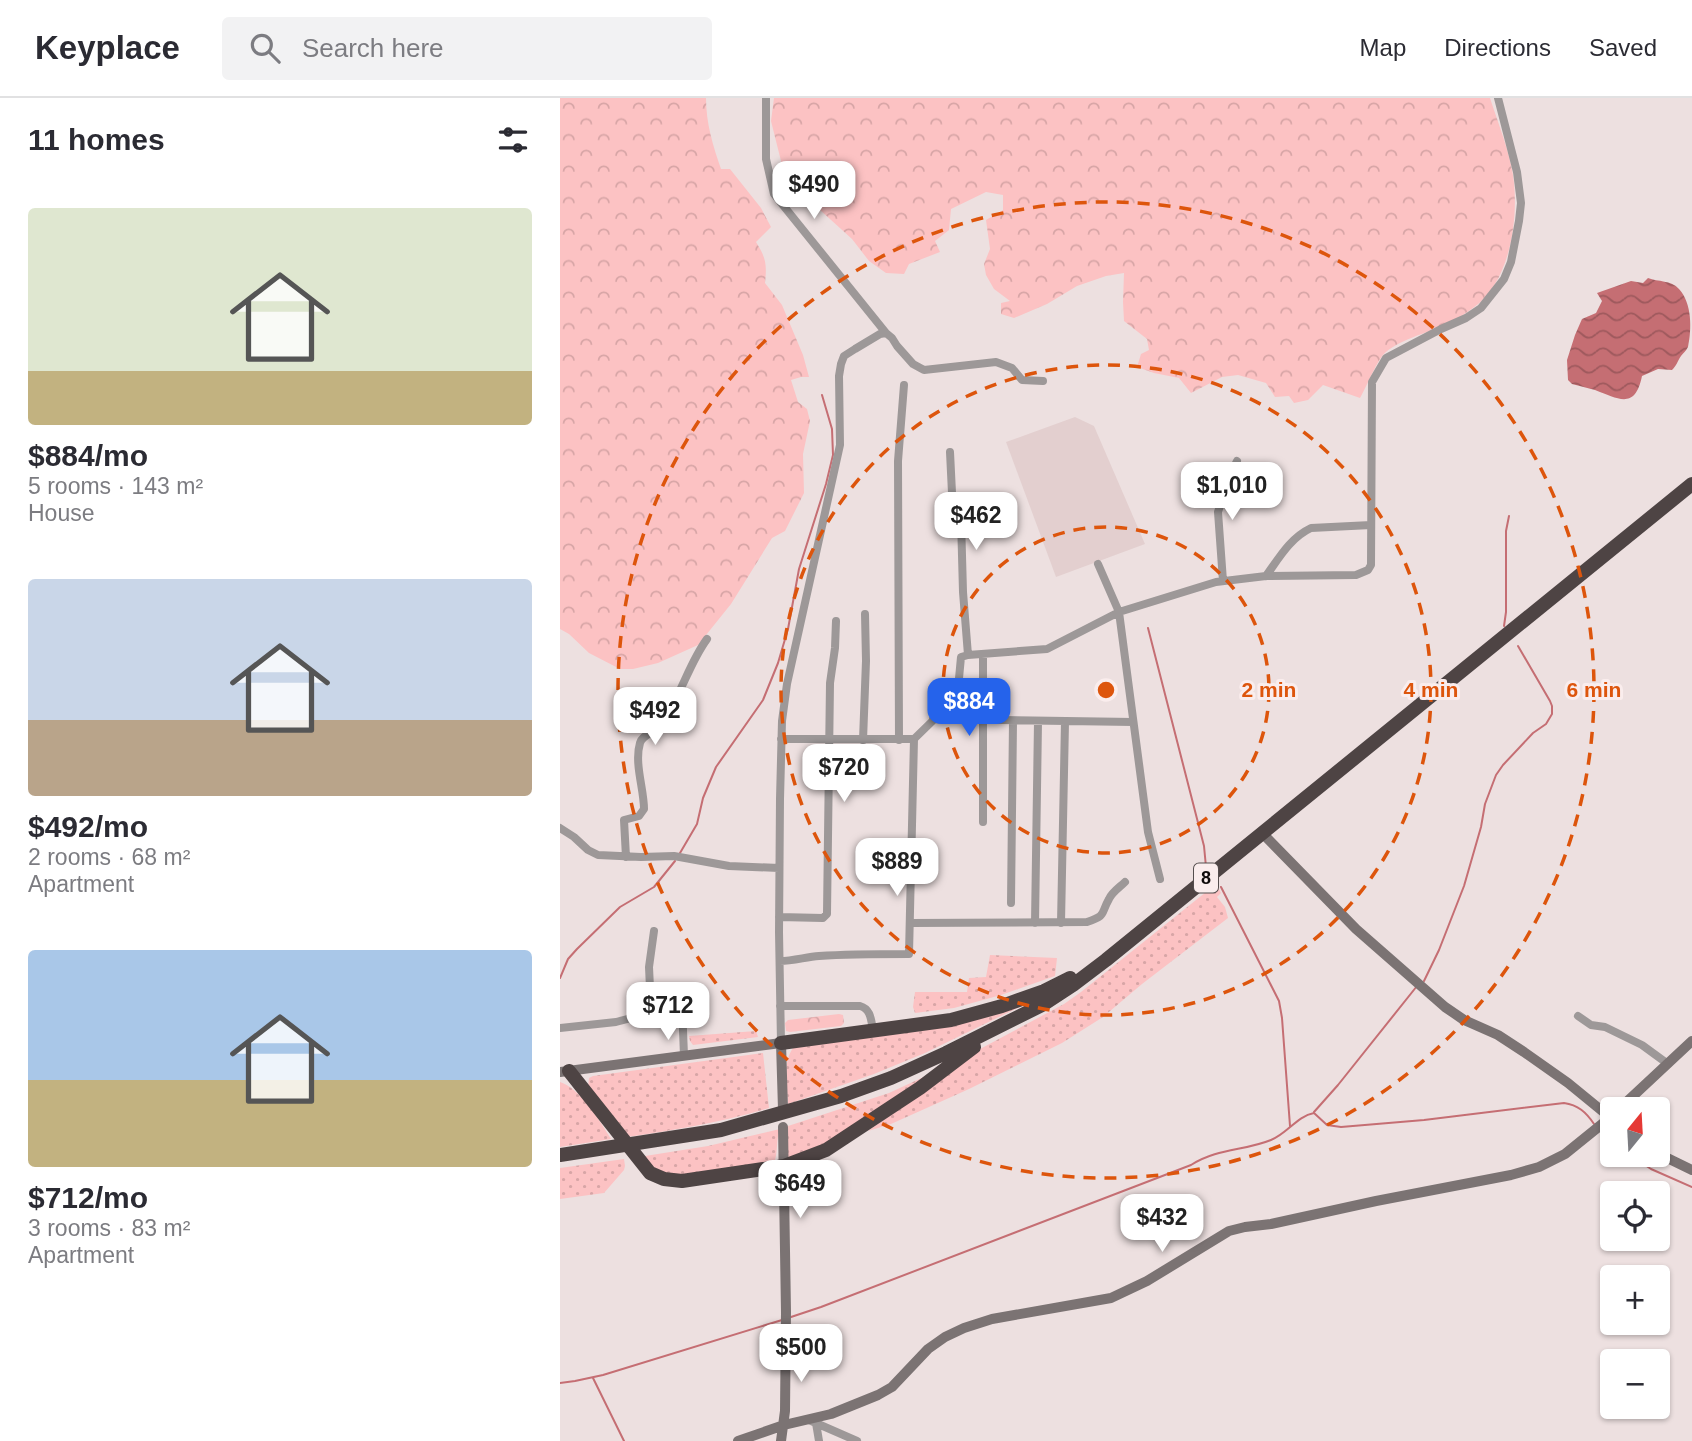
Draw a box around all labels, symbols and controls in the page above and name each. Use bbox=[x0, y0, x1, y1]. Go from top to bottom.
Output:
search box bbox=[222, 17, 712, 80]
text: Keyplace bbox=[35, 29, 180, 66]
icon: search bbox=[246, 29, 284, 67]
text: Search here bbox=[302, 33, 444, 63]
text: Map bbox=[1360, 34, 1406, 61]
text: Directions bbox=[1444, 34, 1551, 61]
text: Saved bbox=[1589, 34, 1657, 61]
icon: filters bbox=[494, 121, 532, 159]
text: 11 homes bbox=[28, 123, 165, 156]
pin: $490 bbox=[773, 162, 855, 221]
text: $490 bbox=[788, 171, 840, 197]
icon: home bbox=[217, 254, 343, 380]
text: $884/mo bbox=[28, 439, 148, 472]
pin: $1,010 bbox=[1175, 462, 1289, 522]
text: $1,010 bbox=[1197, 472, 1267, 498]
text: 5 rooms · 143 m² bbox=[28, 473, 203, 499]
pin: $462 bbox=[935, 492, 1017, 552]
text: House bbox=[28, 500, 94, 526]
text: $462 bbox=[950, 502, 1002, 528]
icon: home bbox=[217, 625, 343, 751]
pin: $884 bbox=[928, 678, 1010, 738]
centre of rings bbox=[1094, 678, 1118, 702]
text: 2 min bbox=[1242, 678, 1296, 701]
text: 4 min bbox=[1404, 678, 1458, 701]
text: 6 min bbox=[1567, 678, 1621, 701]
pin: $492 bbox=[614, 688, 696, 747]
text: $884 bbox=[943, 688, 995, 714]
text: $492 bbox=[629, 697, 681, 723]
pin: $720 bbox=[803, 744, 885, 804]
text: $720 bbox=[818, 754, 870, 780]
text: $492/mo bbox=[28, 810, 148, 843]
pin: $889 bbox=[856, 838, 938, 898]
text: 2 rooms · 68 m² bbox=[28, 844, 190, 870]
text: $889 bbox=[871, 848, 923, 874]
road number: 8 bbox=[1194, 864, 1218, 892]
text: Apartment bbox=[28, 871, 134, 897]
pin: $712 bbox=[627, 982, 709, 1042]
text: $712 bbox=[642, 992, 694, 1018]
icon: home bbox=[217, 996, 343, 1122]
north arrow bbox=[1600, 1097, 1670, 1167]
map controls bbox=[1600, 1097, 1670, 1419]
pin: $649 bbox=[759, 1160, 841, 1220]
text: $649 bbox=[774, 1170, 826, 1196]
text: $712/mo bbox=[28, 1181, 148, 1214]
button: locate bbox=[1600, 1181, 1670, 1251]
pin: $432 bbox=[1121, 1194, 1203, 1254]
text: $432 bbox=[1136, 1204, 1188, 1230]
text: 3 rooms · 83 m² bbox=[28, 1215, 190, 1241]
text: Apartment bbox=[28, 1242, 134, 1268]
button: + bbox=[1600, 1265, 1670, 1335]
pin: $500 bbox=[760, 1324, 842, 1384]
text: $500 bbox=[775, 1334, 827, 1360]
button: − bbox=[1600, 1349, 1670, 1419]

